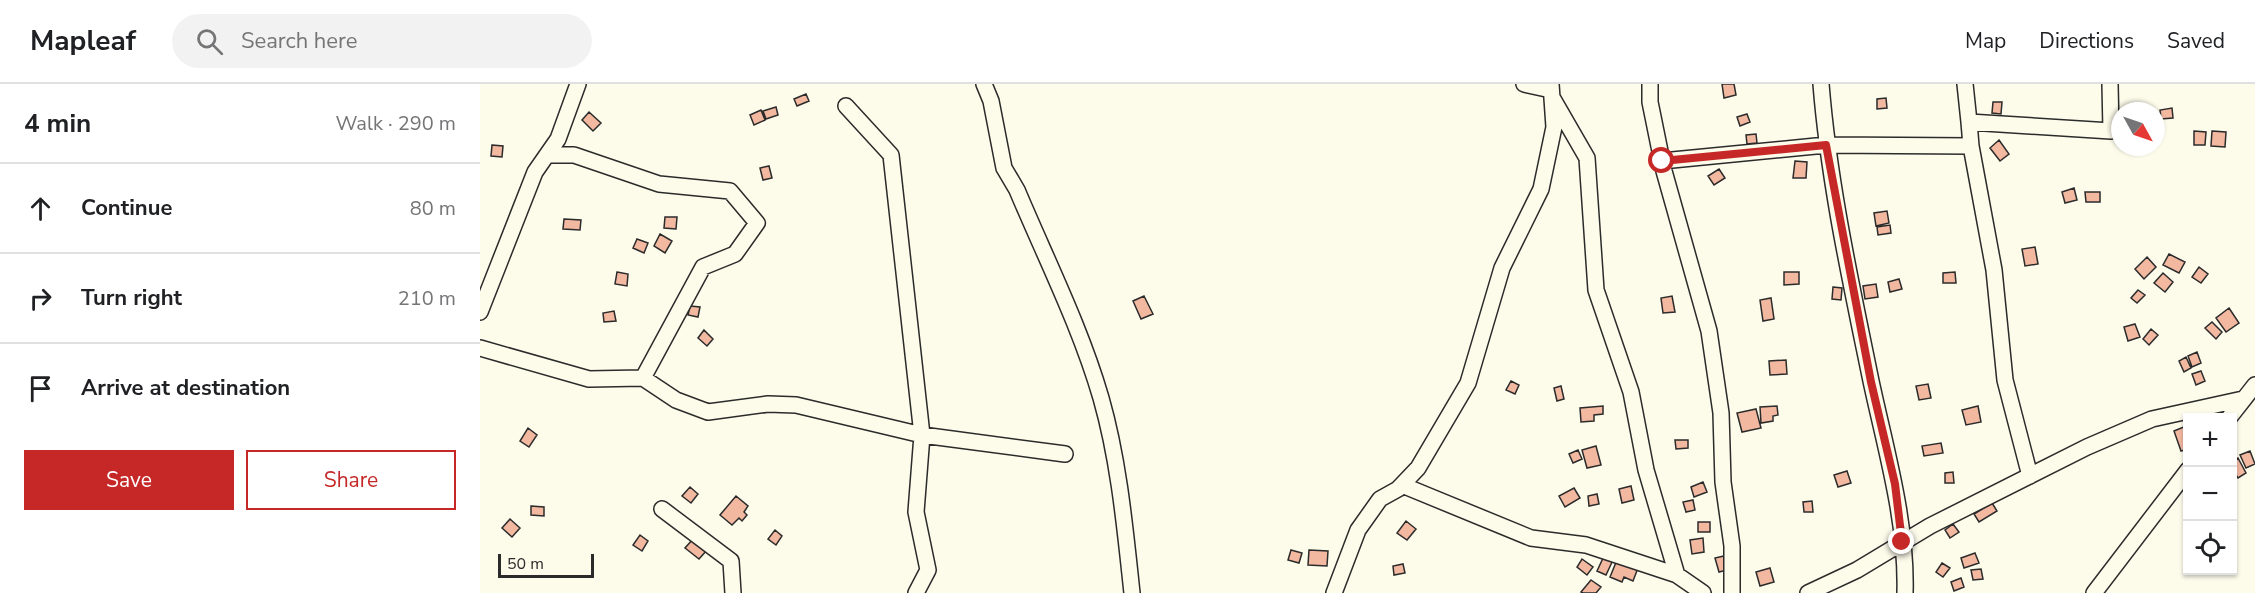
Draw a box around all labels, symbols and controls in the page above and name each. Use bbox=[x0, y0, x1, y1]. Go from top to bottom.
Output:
search box bbox=[172, 14, 592, 68]
text: Mapleaf bbox=[30, 22, 136, 60]
icon: search bbox=[193, 25, 226, 58]
text: Search here bbox=[241, 26, 358, 56]
text: Map bbox=[1965, 27, 2006, 55]
text: Directions bbox=[2039, 27, 2134, 55]
text: Saved bbox=[2167, 27, 2225, 55]
north arrow bbox=[2111, 102, 2165, 156]
text: 4 min bbox=[24, 106, 91, 141]
text: Walk · 290 m bbox=[336, 110, 456, 137]
route start bbox=[1648, 147, 1674, 173]
icon: ahead bbox=[24, 192, 57, 225]
text: Continue bbox=[81, 193, 172, 223]
text: 80 m bbox=[410, 195, 456, 222]
icon: right bbox=[24, 282, 57, 315]
text: Turn right bbox=[81, 283, 182, 313]
text: 210 m bbox=[398, 285, 456, 312]
icon: arrive bbox=[24, 372, 57, 405]
text: Arrive at destination bbox=[81, 373, 290, 403]
map controls bbox=[2183, 413, 2237, 575]
button: + bbox=[2183, 413, 2237, 467]
button: Save bbox=[24, 450, 234, 510]
button: Share bbox=[246, 450, 456, 510]
button: − bbox=[2183, 467, 2237, 521]
button: locate bbox=[2183, 521, 2237, 575]
route end bbox=[1888, 528, 1914, 554]
scale bar bbox=[498, 551, 594, 578]
text: 50 m bbox=[507, 553, 544, 575]

